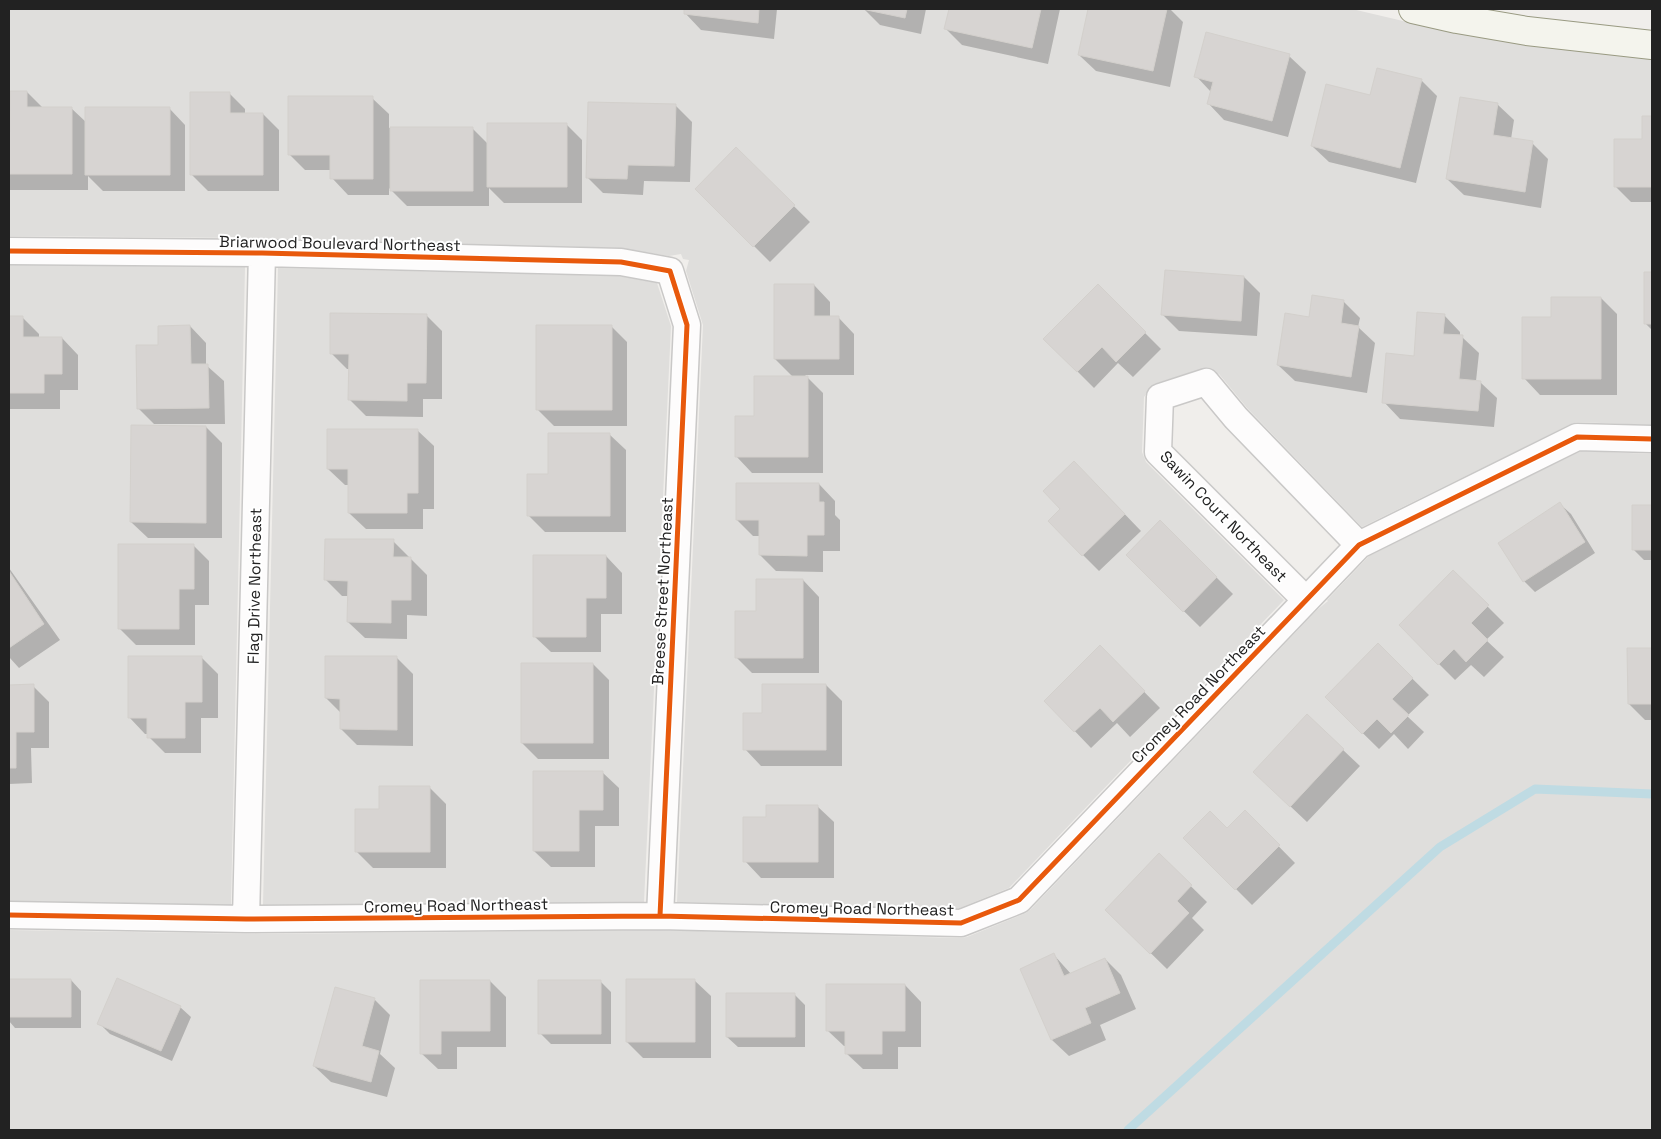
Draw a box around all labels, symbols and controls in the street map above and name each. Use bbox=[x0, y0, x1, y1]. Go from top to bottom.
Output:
street label: Briarwood Boulevard Northeast bbox=[219, 231, 461, 256]
street label: Sawin Court Northeast bbox=[1155, 446, 1292, 587]
street label: Breese Street Northeast bbox=[647, 496, 678, 686]
street label: Flag Drive Northeast bbox=[243, 508, 266, 664]
street label: Cromey Road Northeast bbox=[1127, 621, 1270, 768]
street label: Cromey Road Northeast bbox=[364, 893, 548, 918]
street label: Cromey Road Northeast bbox=[770, 896, 954, 921]

